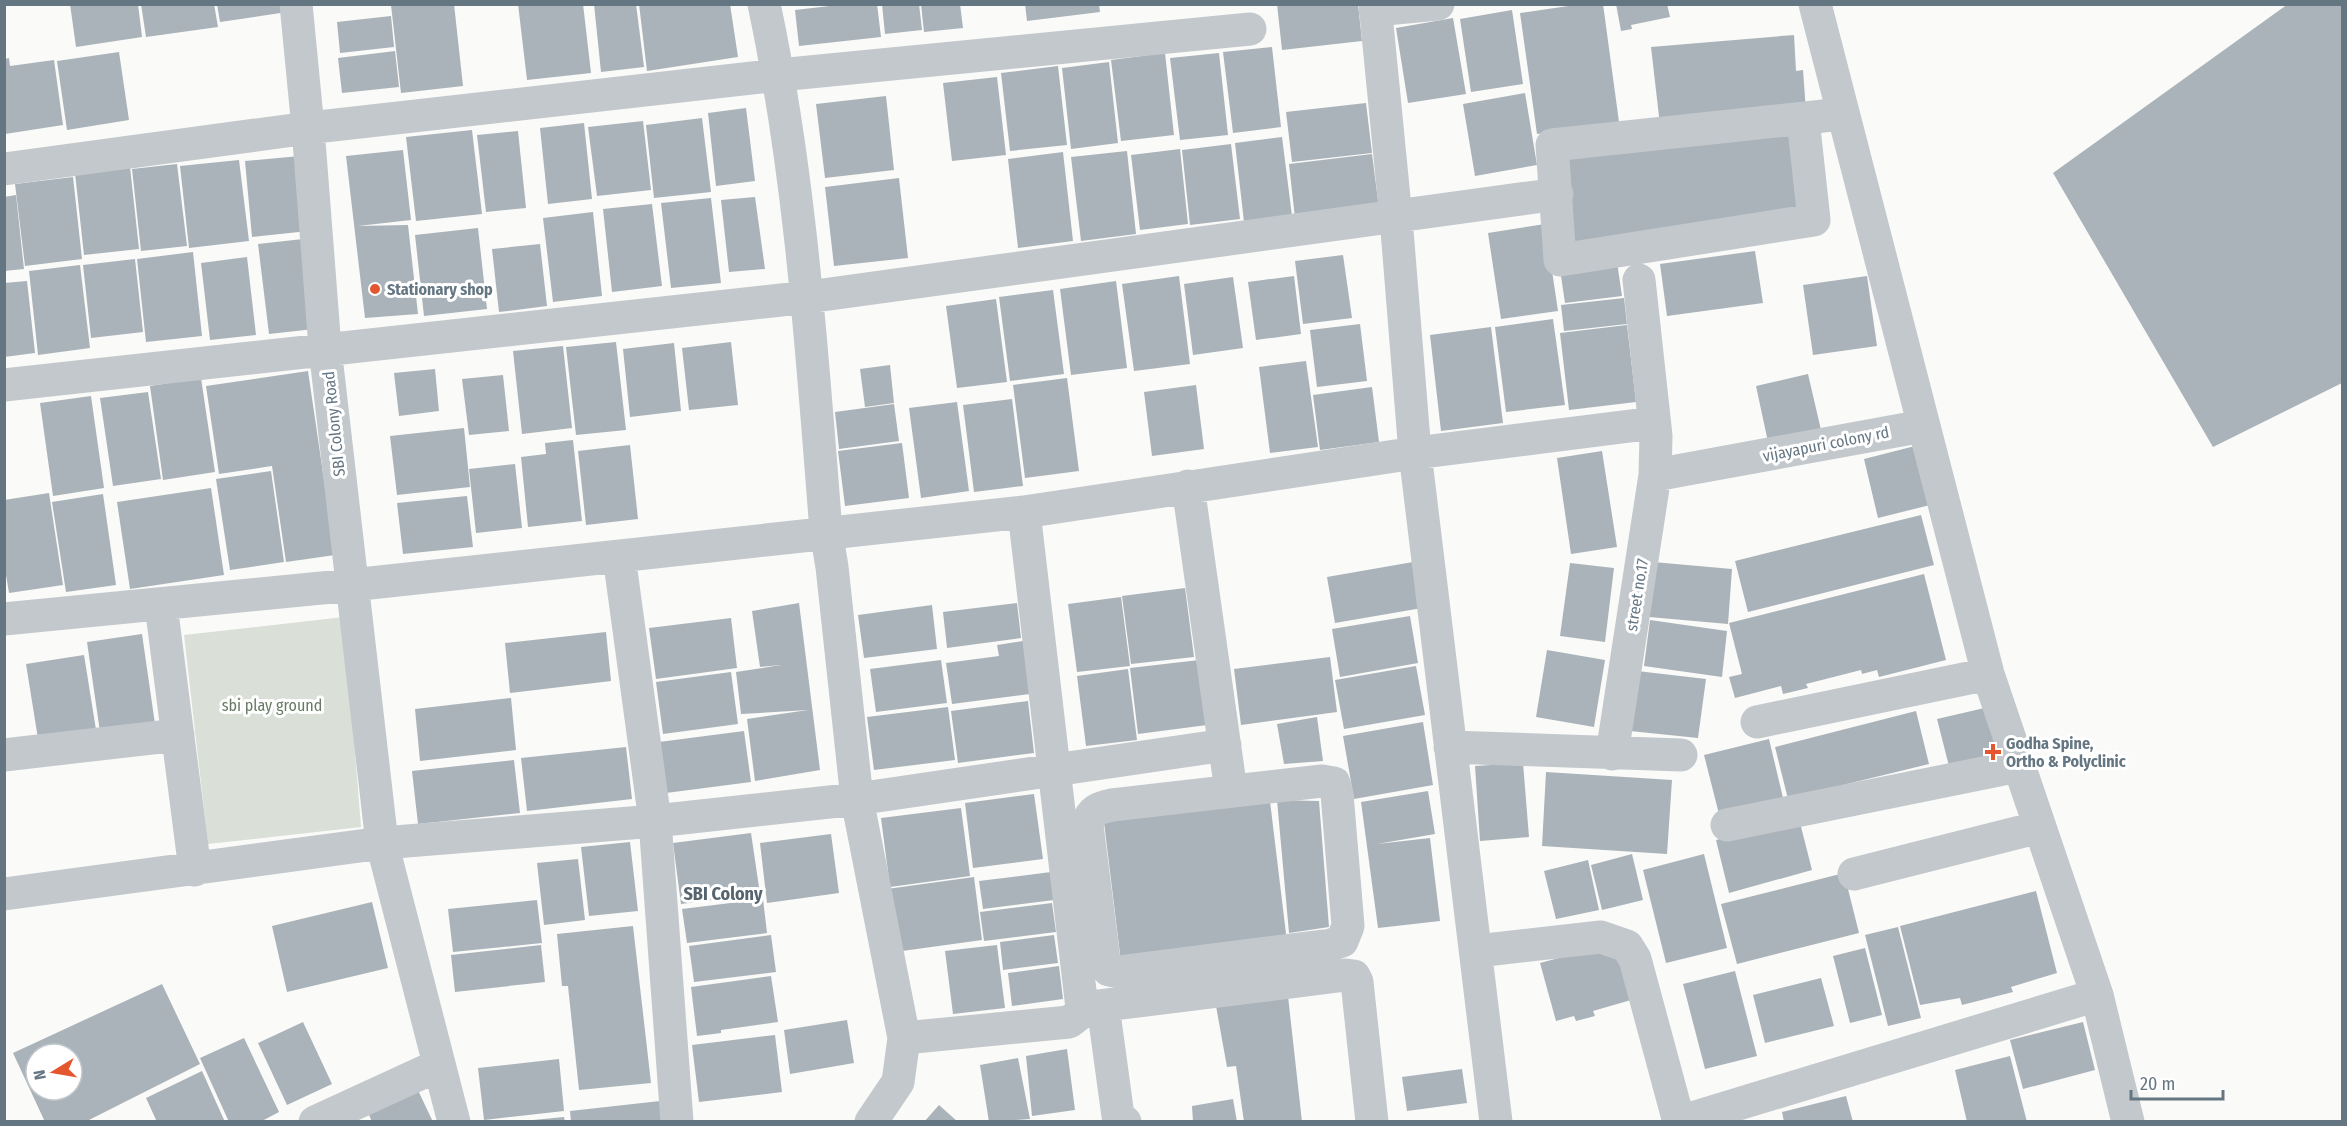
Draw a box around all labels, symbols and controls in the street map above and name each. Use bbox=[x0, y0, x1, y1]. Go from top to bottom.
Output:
place label: Stationary shop bbox=[387, 280, 493, 299]
marker: Stationary shop bbox=[368, 282, 382, 296]
street label: SBI Colony Road bbox=[319, 370, 349, 478]
street label: vijayapuri colony rd bbox=[1761, 422, 1891, 466]
street label: street no.17 bbox=[1622, 557, 1652, 633]
park label: sbi play ground bbox=[222, 696, 322, 715]
place label: Godha Spine, Ortho & Polyclinic bbox=[2006, 734, 2126, 771]
marker: Godha Spine, Ortho & Polyclinic bbox=[1984, 743, 2002, 761]
district label: SBI Colony bbox=[683, 883, 763, 905]
north arrow bbox=[24, 1042, 84, 1102]
scale bar bbox=[2131, 1063, 2222, 1101]
text: N bbox=[30, 1068, 50, 1081]
text: 20 m bbox=[2140, 1073, 2175, 1095]

